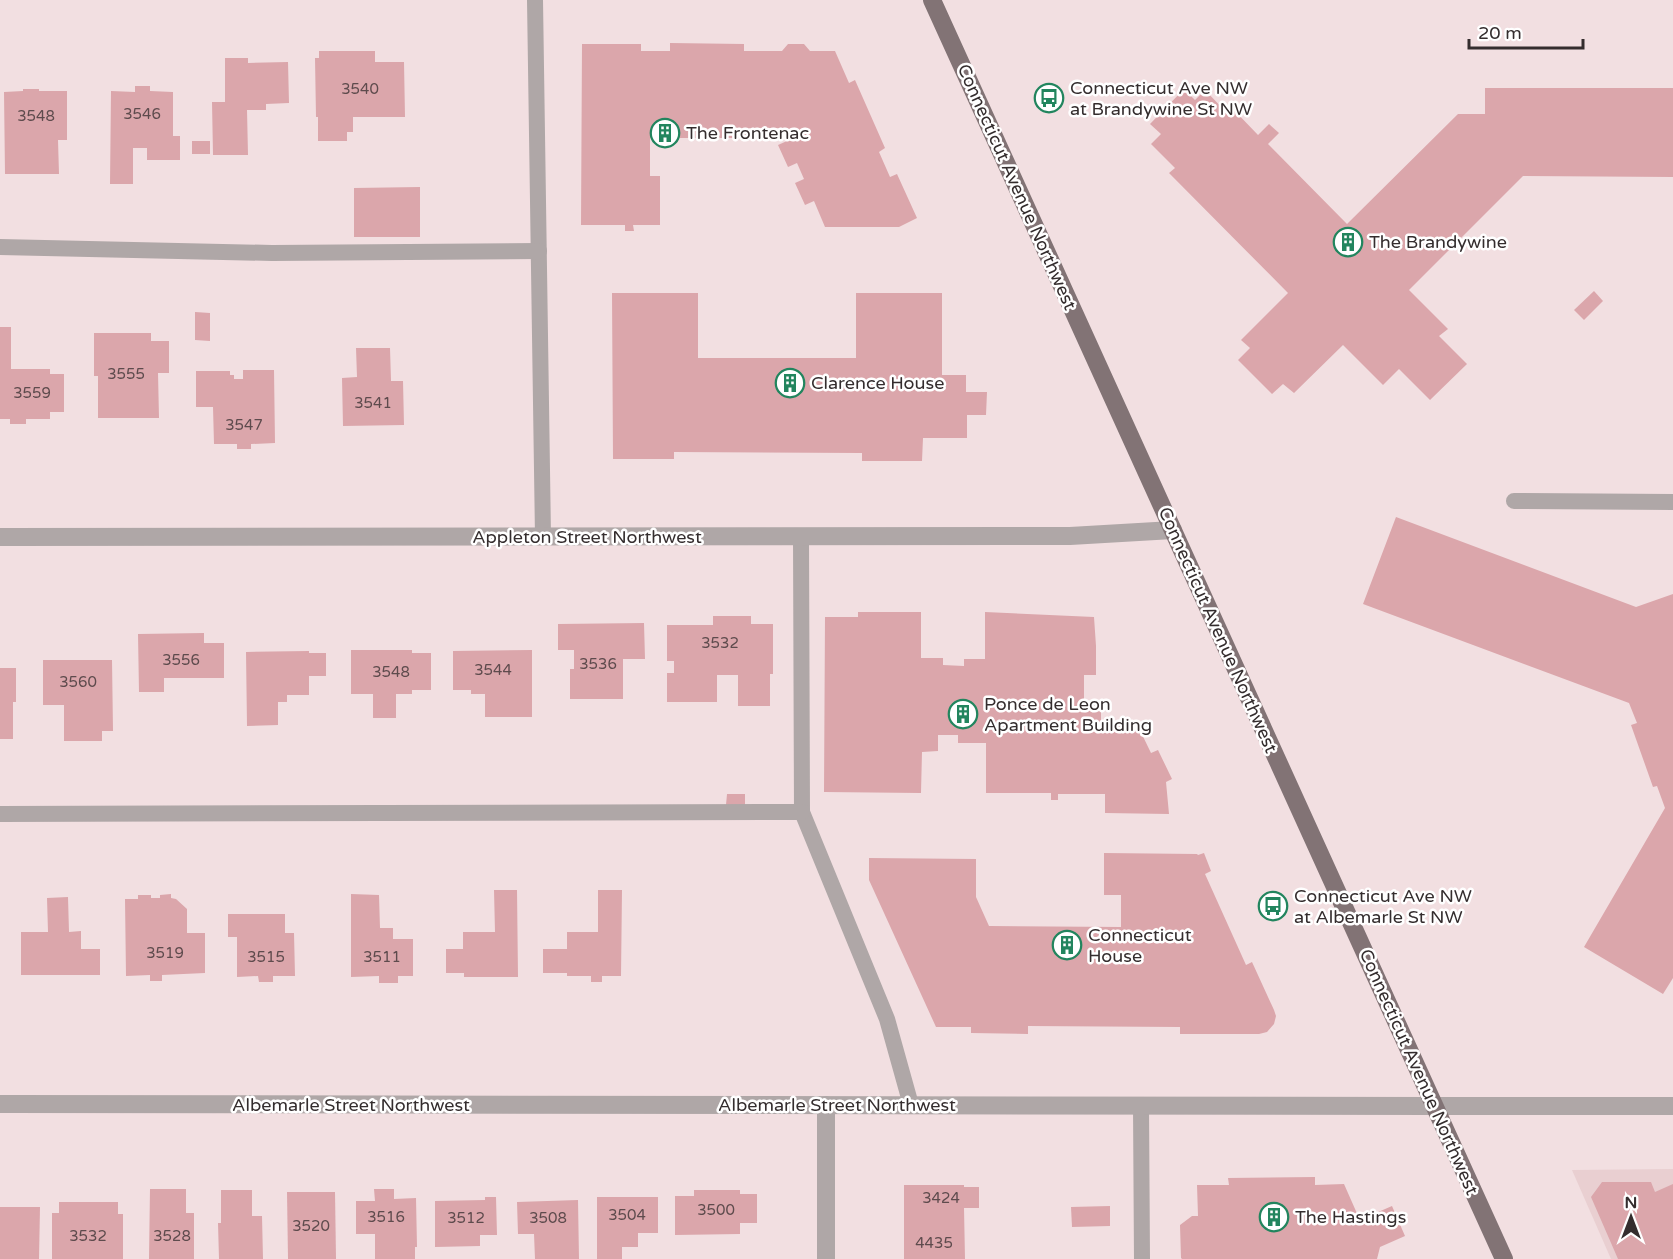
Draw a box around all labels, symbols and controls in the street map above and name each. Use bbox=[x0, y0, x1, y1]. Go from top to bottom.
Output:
scale bar bbox=[1469, 12, 1583, 50]
text: 20 m bbox=[1478, 22, 1522, 44]
street label: Connecticut Avenue Northwest bbox=[953, 61, 1081, 314]
place label: Connecticut Ave NW at Brandywine St NW bbox=[1070, 77, 1252, 120]
house number: 3540 bbox=[341, 80, 379, 98]
bus stop icon: Connecticut Ave NW at Brandywine St NW bbox=[1033, 82, 1065, 114]
house number: 3546 bbox=[123, 105, 161, 123]
house number: 3548 bbox=[17, 107, 55, 125]
building icon: The Frontenac bbox=[649, 117, 681, 149]
place label: The Frontenac bbox=[686, 122, 809, 144]
building icon: The Brandywine bbox=[1332, 226, 1364, 258]
place label: The Brandywine bbox=[1369, 231, 1507, 253]
house number: 3555 bbox=[107, 365, 145, 383]
building icon: Clarence House bbox=[774, 367, 806, 399]
place label: Clarence House bbox=[811, 372, 944, 394]
house number: 3559 bbox=[13, 384, 51, 402]
house number: 3541 bbox=[354, 394, 392, 412]
house number: 3547 bbox=[225, 416, 263, 434]
street label: Connecticut Avenue Northwest bbox=[1154, 504, 1282, 757]
street label: Appleton Street Northwest bbox=[472, 526, 702, 548]
house number: 3532 bbox=[701, 634, 739, 652]
house number: 3556 bbox=[162, 651, 200, 669]
house number: 3536 bbox=[579, 655, 617, 673]
house number: 3544 bbox=[474, 661, 512, 679]
house number: 3548 bbox=[372, 663, 410, 681]
house number: 3560 bbox=[59, 673, 97, 691]
place label: Ponce de Leon Apartment Building bbox=[984, 693, 1152, 736]
building icon: Ponce de Leon Apartment Building bbox=[947, 698, 979, 730]
place label: Connecticut Ave NW at Albemarle St NW bbox=[1294, 885, 1472, 928]
bus stop icon: Connecticut Ave NW at Albemarle St NW bbox=[1257, 890, 1289, 922]
place label: Connecticut House bbox=[1088, 924, 1192, 967]
building icon: Connecticut House bbox=[1051, 929, 1083, 961]
house number: 3519 bbox=[146, 944, 184, 962]
street label: Connecticut Avenue Northwest bbox=[1355, 946, 1483, 1199]
house number: 3515 bbox=[247, 948, 285, 966]
house number: 3511 bbox=[363, 948, 401, 966]
street label: Albemarle Street Northwest bbox=[232, 1094, 470, 1116]
street label: Albemarle Street Northwest bbox=[718, 1094, 956, 1116]
north arrow bbox=[1601, 1187, 1661, 1247]
house number: 3424 bbox=[922, 1189, 960, 1207]
text: N bbox=[1625, 1193, 1637, 1213]
house number: 3500 bbox=[697, 1201, 735, 1219]
building icon: The Hastings bbox=[1258, 1201, 1290, 1233]
house number: 3504 bbox=[608, 1206, 646, 1224]
place label: The Hastings bbox=[1295, 1206, 1406, 1228]
house number: 3516 bbox=[367, 1208, 405, 1226]
house number: 3512 bbox=[447, 1209, 485, 1227]
house number: 3508 bbox=[529, 1209, 567, 1227]
house number: 3520 bbox=[292, 1217, 330, 1235]
house number: 3532 bbox=[69, 1227, 107, 1245]
house number: 3528 bbox=[153, 1227, 191, 1245]
house number: 4435 bbox=[915, 1234, 953, 1252]

